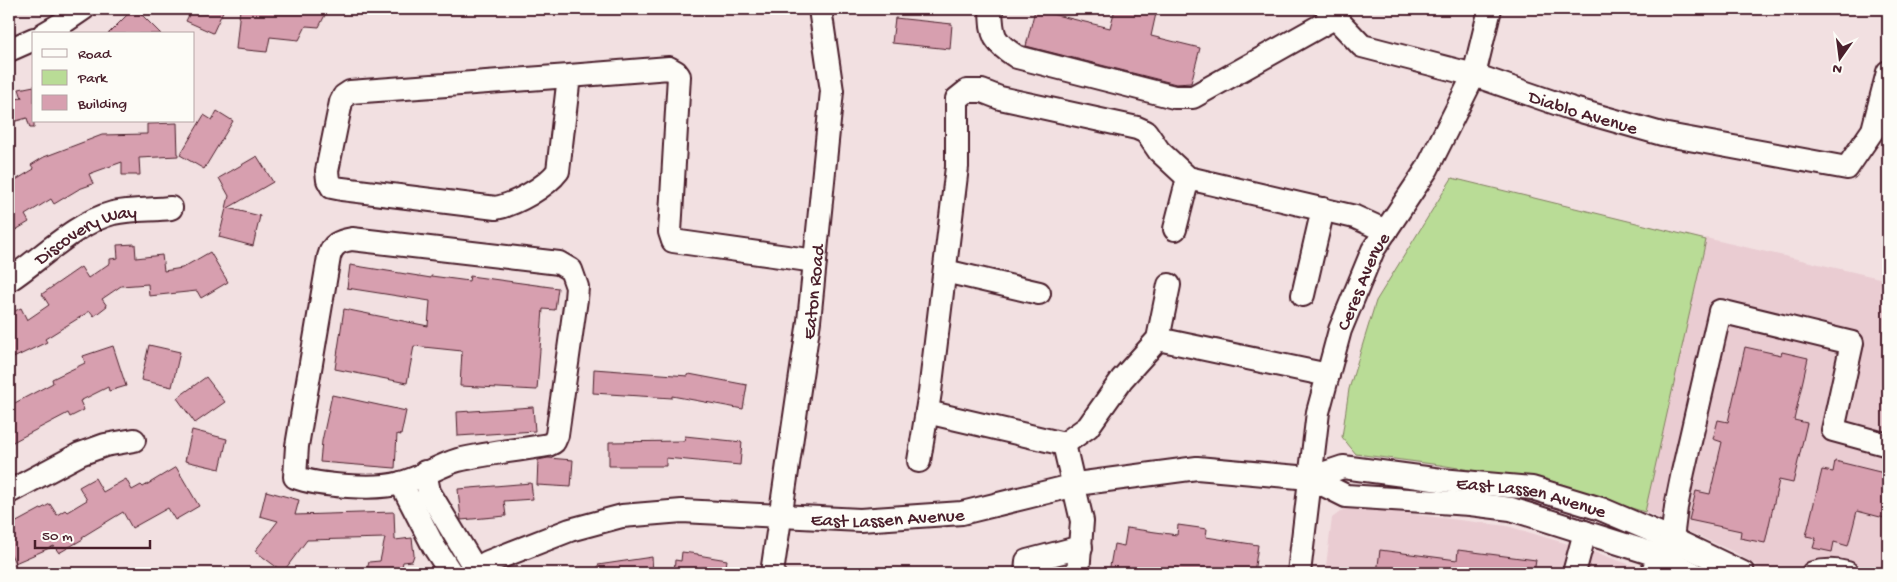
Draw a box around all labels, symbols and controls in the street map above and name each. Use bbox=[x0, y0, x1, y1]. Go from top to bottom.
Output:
legend bbox=[32, 32, 195, 122]
north arrow bbox=[1814, 32, 1864, 82]
text: Road bbox=[78, 46, 112, 64]
text: N bbox=[1831, 59, 1844, 78]
text: Park bbox=[77, 70, 108, 88]
street label: Diablo Avenue bbox=[1523, 86, 1640, 142]
text: Building bbox=[77, 96, 127, 114]
street label: Discovery Way bbox=[29, 202, 138, 273]
street label: Ceres Avenue bbox=[1333, 229, 1397, 335]
street label: Eaton Road bbox=[798, 242, 832, 341]
street label: East Lassen Avenue bbox=[1455, 473, 1610, 525]
street label: East Lassen Avenue bbox=[810, 505, 965, 535]
scale bar bbox=[35, 517, 150, 549]
text: 50 m bbox=[42, 528, 73, 546]

